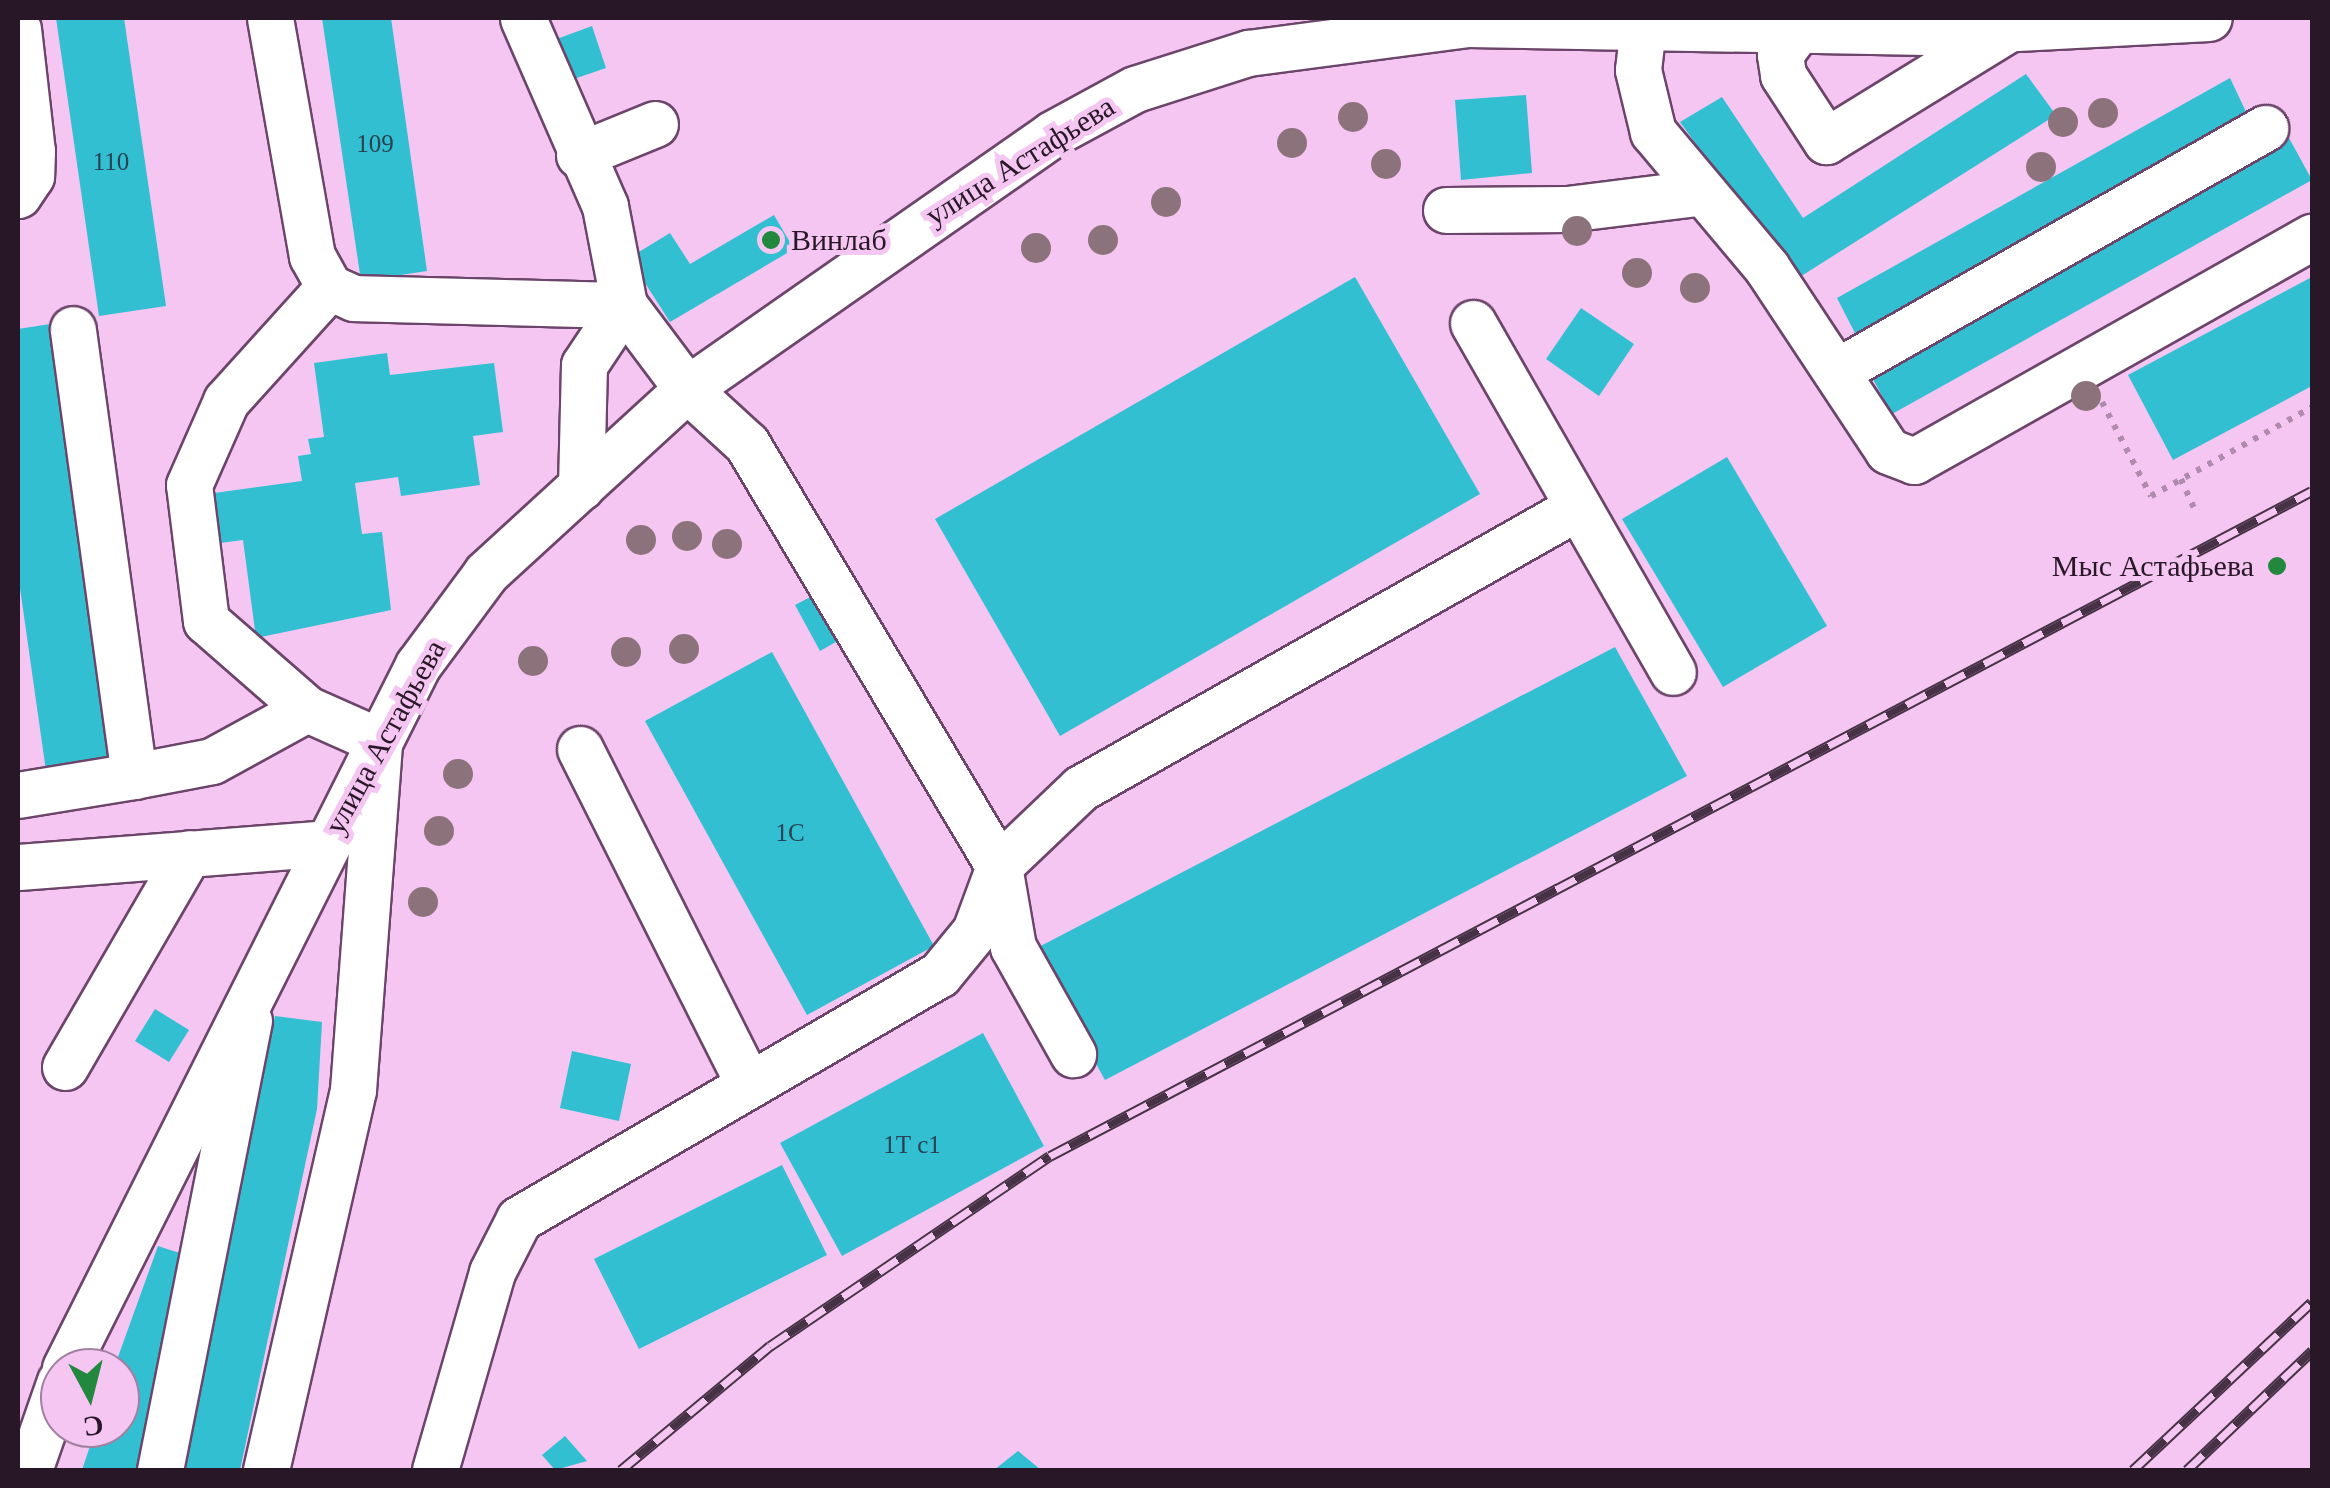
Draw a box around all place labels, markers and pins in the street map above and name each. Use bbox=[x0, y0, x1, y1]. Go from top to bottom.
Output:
place label: Винлаб bbox=[791, 222, 887, 258]
marker: Винлаб bbox=[760, 229, 782, 251]
place label: Мыс Астафьева bbox=[2052, 548, 2254, 584]
marker: Мыс Астафьева bbox=[2264, 553, 2290, 579]

